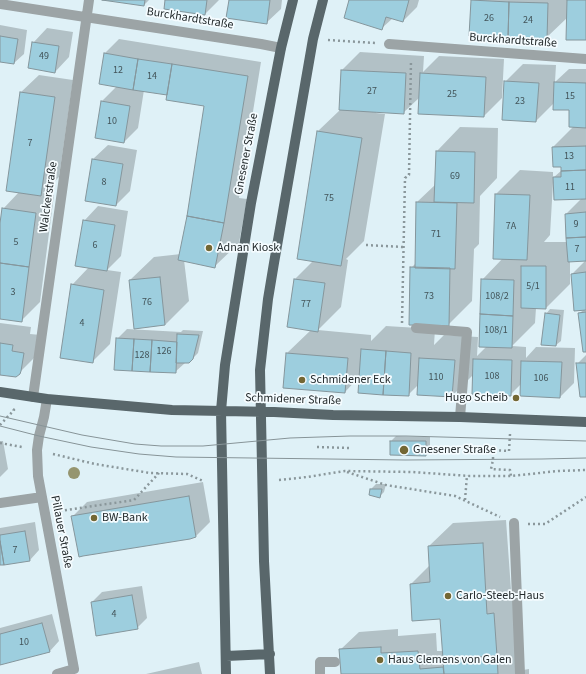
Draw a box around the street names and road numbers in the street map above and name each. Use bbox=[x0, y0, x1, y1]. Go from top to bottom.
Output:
street label: Burckhardtstraße bbox=[145, 5, 235, 33]
street label: Burckhardtstraße bbox=[469, 31, 557, 51]
street label: Gnesener Straße bbox=[232, 112, 262, 196]
street label: Walckerstraße bbox=[37, 161, 61, 233]
street label: Schmidener Straße bbox=[245, 391, 341, 409]
street label: Pillauer Straße bbox=[47, 494, 75, 570]

